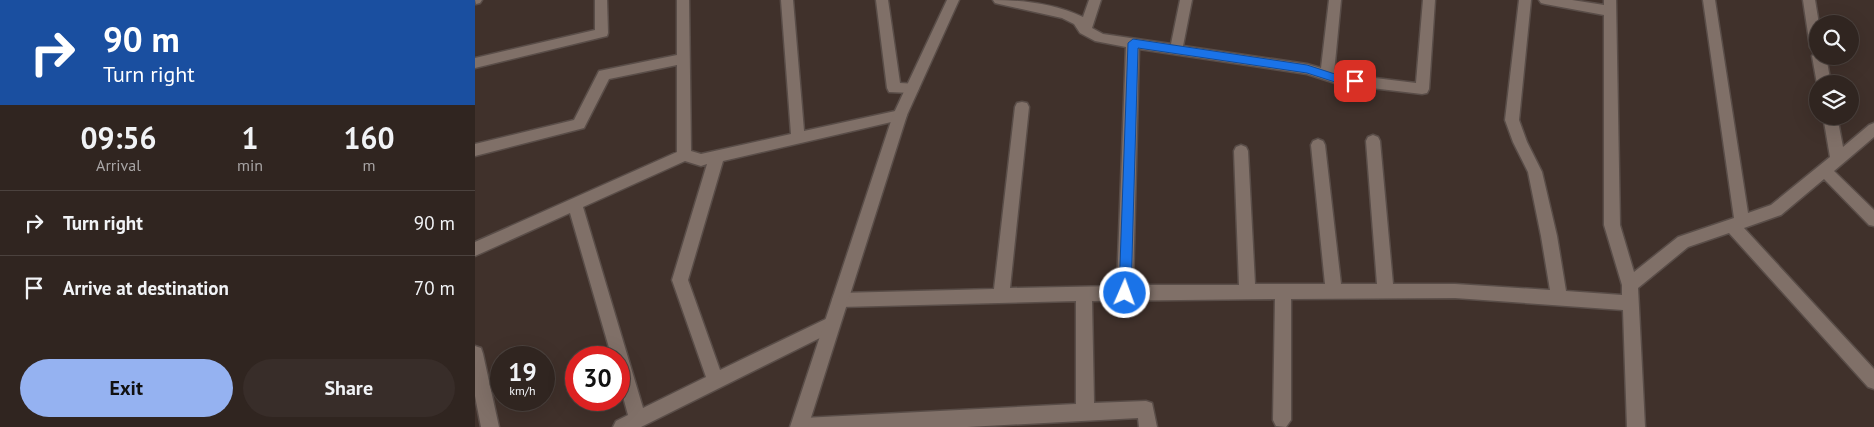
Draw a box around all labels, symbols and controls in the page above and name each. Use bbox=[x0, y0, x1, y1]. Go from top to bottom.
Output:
map controls bbox=[1809, 15, 1859, 125]
button: search bbox=[1809, 15, 1859, 65]
text: 90 m bbox=[103, 16, 180, 62]
icon: right bbox=[20, 20, 85, 85]
text: Turn right bbox=[103, 60, 195, 88]
pin bbox=[1334, 60, 1376, 102]
icon: arrive bbox=[1341, 67, 1369, 95]
button: layers bbox=[1809, 75, 1859, 125]
text: 09:56 bbox=[80, 118, 157, 157]
text: 1 bbox=[242, 118, 259, 157]
text: 160 bbox=[343, 118, 395, 157]
text: Arrival bbox=[96, 155, 141, 175]
text: min bbox=[237, 155, 263, 175]
text: m bbox=[363, 155, 376, 175]
icon: right bbox=[20, 209, 48, 237]
text: Turn right bbox=[63, 211, 143, 235]
text: 90 m bbox=[414, 211, 455, 235]
position arrow bbox=[1098, 266, 1150, 318]
icon: arrive bbox=[20, 274, 48, 302]
text: Arrive at destination bbox=[63, 276, 229, 300]
text: 70 m bbox=[414, 276, 455, 300]
speed limit sign: 30 bbox=[565, 346, 630, 411]
text: 19 bbox=[508, 356, 537, 388]
button: Exit bbox=[20, 359, 233, 417]
button: Share bbox=[243, 359, 455, 417]
text: km/h bbox=[509, 383, 536, 398]

